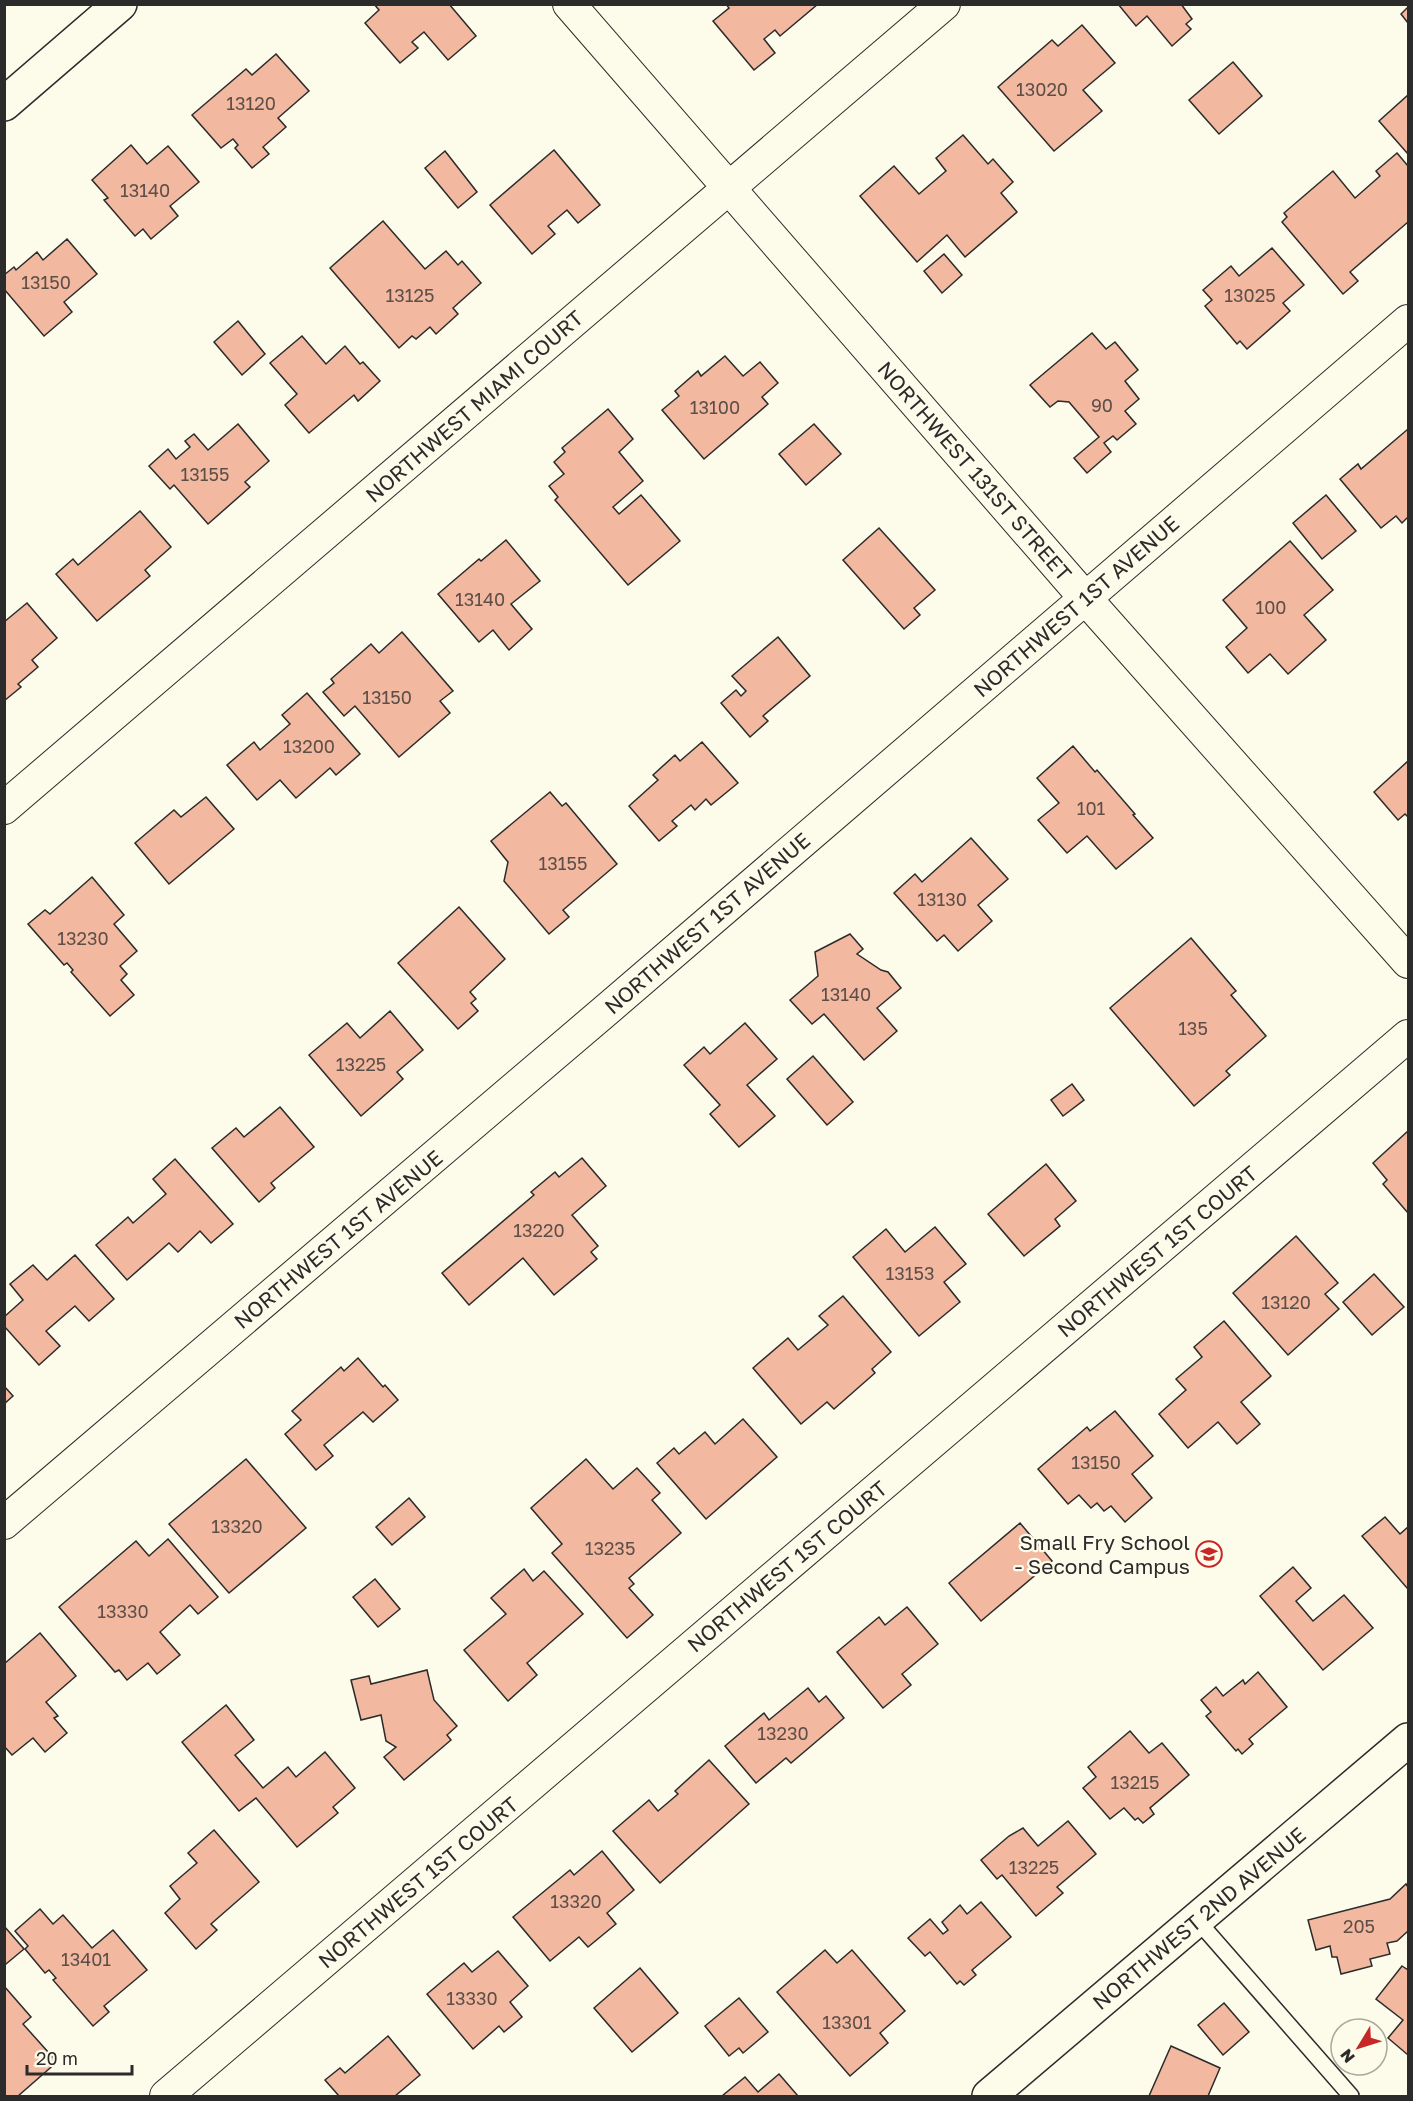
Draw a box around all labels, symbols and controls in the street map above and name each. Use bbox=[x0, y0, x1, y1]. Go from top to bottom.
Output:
house number: 13020 bbox=[1016, 78, 1068, 100]
house number: 13120 bbox=[226, 92, 276, 114]
house number: 13140 bbox=[120, 179, 170, 201]
house number: 13150 bbox=[21, 271, 71, 293]
house number: 13125 bbox=[386, 284, 434, 306]
house number: 13025 bbox=[1224, 284, 1276, 306]
street label: NORTHWEST MIAMI COURT bbox=[360, 304, 588, 508]
street label: NORTHWEST 131ST STREET bbox=[872, 356, 1078, 586]
house number: 90 bbox=[1091, 394, 1113, 416]
house number: 13100 bbox=[690, 396, 740, 418]
house number: 13155 bbox=[181, 463, 229, 485]
street label: NORTHWEST 1ST AVENUE bbox=[968, 510, 1184, 702]
house number: 13140 bbox=[455, 588, 505, 610]
house number: 100 bbox=[1255, 596, 1287, 618]
house number: 13150 bbox=[362, 686, 412, 708]
house number: 13200 bbox=[283, 735, 335, 757]
house number: 101 bbox=[1077, 797, 1106, 819]
street label: NORTHWEST 1ST AVENUE bbox=[599, 827, 815, 1019]
house number: 13155 bbox=[539, 852, 587, 874]
house number: 13130 bbox=[917, 888, 967, 910]
house number: 13230 bbox=[57, 927, 109, 949]
house number: 13140 bbox=[821, 983, 871, 1005]
house number: 135 bbox=[1178, 1017, 1208, 1039]
house number: 13225 bbox=[336, 1053, 386, 1075]
street label: NORTHWEST 1ST AVENUE bbox=[229, 1144, 447, 1334]
street label: NORTHWEST 1ST COURT bbox=[1052, 1160, 1262, 1342]
house number: 13220 bbox=[513, 1219, 565, 1241]
house number: 13153 bbox=[886, 1262, 934, 1284]
house number: 13120 bbox=[1261, 1291, 1311, 1313]
house number: 13150 bbox=[1071, 1451, 1121, 1473]
street label: NORTHWEST 1ST COURT bbox=[682, 1475, 892, 1657]
house number: 13320 bbox=[211, 1515, 263, 1537]
place label: Small Fry School - Second Campus bbox=[1015, 1529, 1190, 1579]
house number: 13235 bbox=[585, 1537, 635, 1559]
school or university icon: Small Fry School - Second Campus bbox=[1194, 1539, 1224, 1569]
house number: 13330 bbox=[97, 1600, 149, 1622]
house number: 13230 bbox=[757, 1722, 809, 1744]
house number: 13215 bbox=[1111, 1771, 1159, 1793]
street label: NORTHWEST 1ST COURT bbox=[313, 1791, 523, 1973]
street label: NORTHWEST 2ND AVENUE bbox=[1087, 1821, 1311, 2015]
house number: 13225 bbox=[1009, 1856, 1059, 1878]
house number: 13320 bbox=[550, 1890, 602, 1912]
house number: 205 bbox=[1343, 1915, 1375, 1937]
house number: 13401 bbox=[61, 1948, 111, 1970]
house number: 13330 bbox=[446, 1987, 498, 2009]
house number: 13301 bbox=[822, 2011, 872, 2033]
north arrow bbox=[1329, 2017, 1389, 2077]
scale bar bbox=[27, 2038, 132, 2076]
text: N bbox=[1336, 2045, 1359, 2067]
text: 20 m bbox=[36, 2047, 78, 2069]

